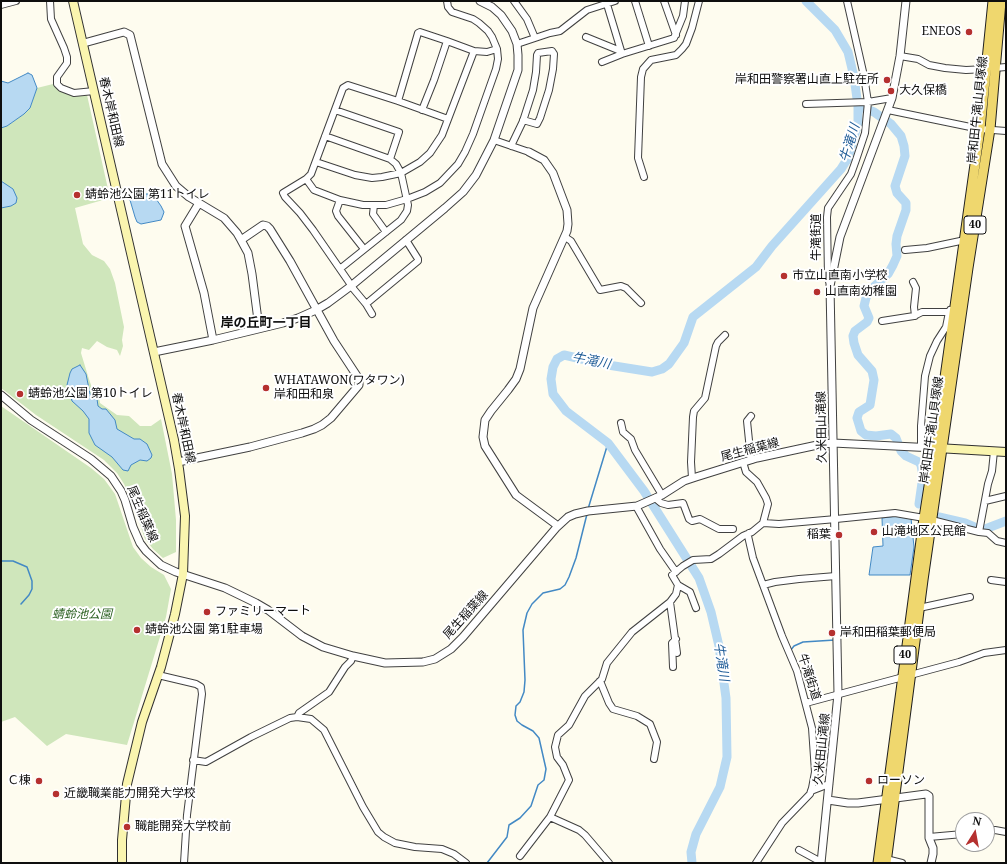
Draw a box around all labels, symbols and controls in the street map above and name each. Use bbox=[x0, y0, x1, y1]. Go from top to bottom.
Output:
place label: ENEOS bbox=[921, 25, 961, 39]
marker: ENEOS bbox=[964, 27, 974, 37]
street label: 岸和田牛滝山貝塚線 bbox=[965, 56, 991, 164]
place label: 岸和田警察署山直上駐在所 bbox=[735, 73, 879, 87]
street label: 春木岸和田線 bbox=[96, 75, 126, 149]
marker: 岸和田警察署山直上駐在所 bbox=[882, 75, 892, 85]
place label: 大久保橋 bbox=[899, 84, 947, 98]
marker: 大久保橋 bbox=[886, 86, 896, 96]
water label: 牛滝川 bbox=[837, 122, 863, 164]
place label: 蜻蛉池公園 第11トイレ bbox=[85, 188, 210, 202]
marker: 蜻蛉池公園 第11トイレ bbox=[72, 190, 82, 200]
street label: 牛滝街道 bbox=[810, 213, 824, 261]
road number: 40 bbox=[964, 216, 986, 234]
place label: 市立山直南小学校 bbox=[792, 269, 888, 283]
marker: 市立山直南小学校 bbox=[779, 271, 789, 281]
place label: 山直南幼稚園 bbox=[825, 285, 897, 299]
marker: 山直南幼稚園 bbox=[812, 287, 822, 297]
district label: 岸の丘町一丁目 bbox=[221, 315, 311, 331]
water label: 牛滝川 bbox=[570, 350, 612, 372]
place label: WHATAWON(ワタワン) 岸和田和泉 bbox=[274, 374, 405, 402]
street label: 岸和田牛滝山貝塚線 bbox=[917, 376, 947, 484]
marker: WHATAWON(ワタワン) 岸和田和泉 bbox=[261, 383, 271, 393]
place label: 蜻蛉池公園 第10トイレ bbox=[28, 387, 153, 401]
marker: 蜻蛉池公園 第10トイレ bbox=[15, 389, 25, 399]
street label: 春木岸和田線 bbox=[168, 391, 198, 465]
street label: 久米田山滝線 bbox=[814, 391, 830, 463]
street label: 尾生稲葉線 bbox=[719, 435, 781, 465]
street label: 尾生稲葉線 bbox=[124, 484, 160, 544]
place label: 山滝地区公民館 bbox=[882, 525, 966, 539]
marker: 山滝地区公民館 bbox=[869, 527, 879, 537]
place label: 稲葉 bbox=[807, 528, 831, 542]
marker: 稲葉 bbox=[834, 530, 844, 540]
street label: 尾生稲葉線 bbox=[441, 588, 491, 642]
place label: ファミリーマート bbox=[215, 605, 311, 619]
marker: ファミリーマート bbox=[202, 607, 212, 617]
park label: 蜻蛉池公園 bbox=[52, 608, 112, 622]
place label: 蜻蛉池公園 第1駐車場 bbox=[145, 623, 263, 637]
marker: 蜻蛉池公園 第1駐車場 bbox=[132, 625, 142, 635]
place label: 岸和田稲葉郵便局 bbox=[840, 626, 936, 640]
marker: 岸和田稲葉郵便局 bbox=[827, 628, 837, 638]
water label: 牛滝川 bbox=[710, 642, 732, 682]
road number: 40 bbox=[894, 646, 916, 664]
street label: 牛滝街道 bbox=[795, 652, 823, 702]
street label: 久米田山滝線 bbox=[811, 712, 833, 786]
place label: Ｃ棟 bbox=[7, 774, 31, 788]
place label: ローソン bbox=[877, 774, 925, 788]
marker: Ｃ棟 bbox=[34, 776, 44, 786]
marker: ローソン bbox=[864, 776, 874, 786]
place label: 近畿職業能力開発大学校 bbox=[64, 787, 196, 801]
marker: 近畿職業能力開発大学校 bbox=[51, 789, 61, 799]
north arrow bbox=[955, 812, 995, 852]
text: N bbox=[971, 813, 983, 829]
place label: 職能開発大学校前 bbox=[135, 820, 231, 834]
marker: 職能開発大学校前 bbox=[122, 822, 132, 832]

